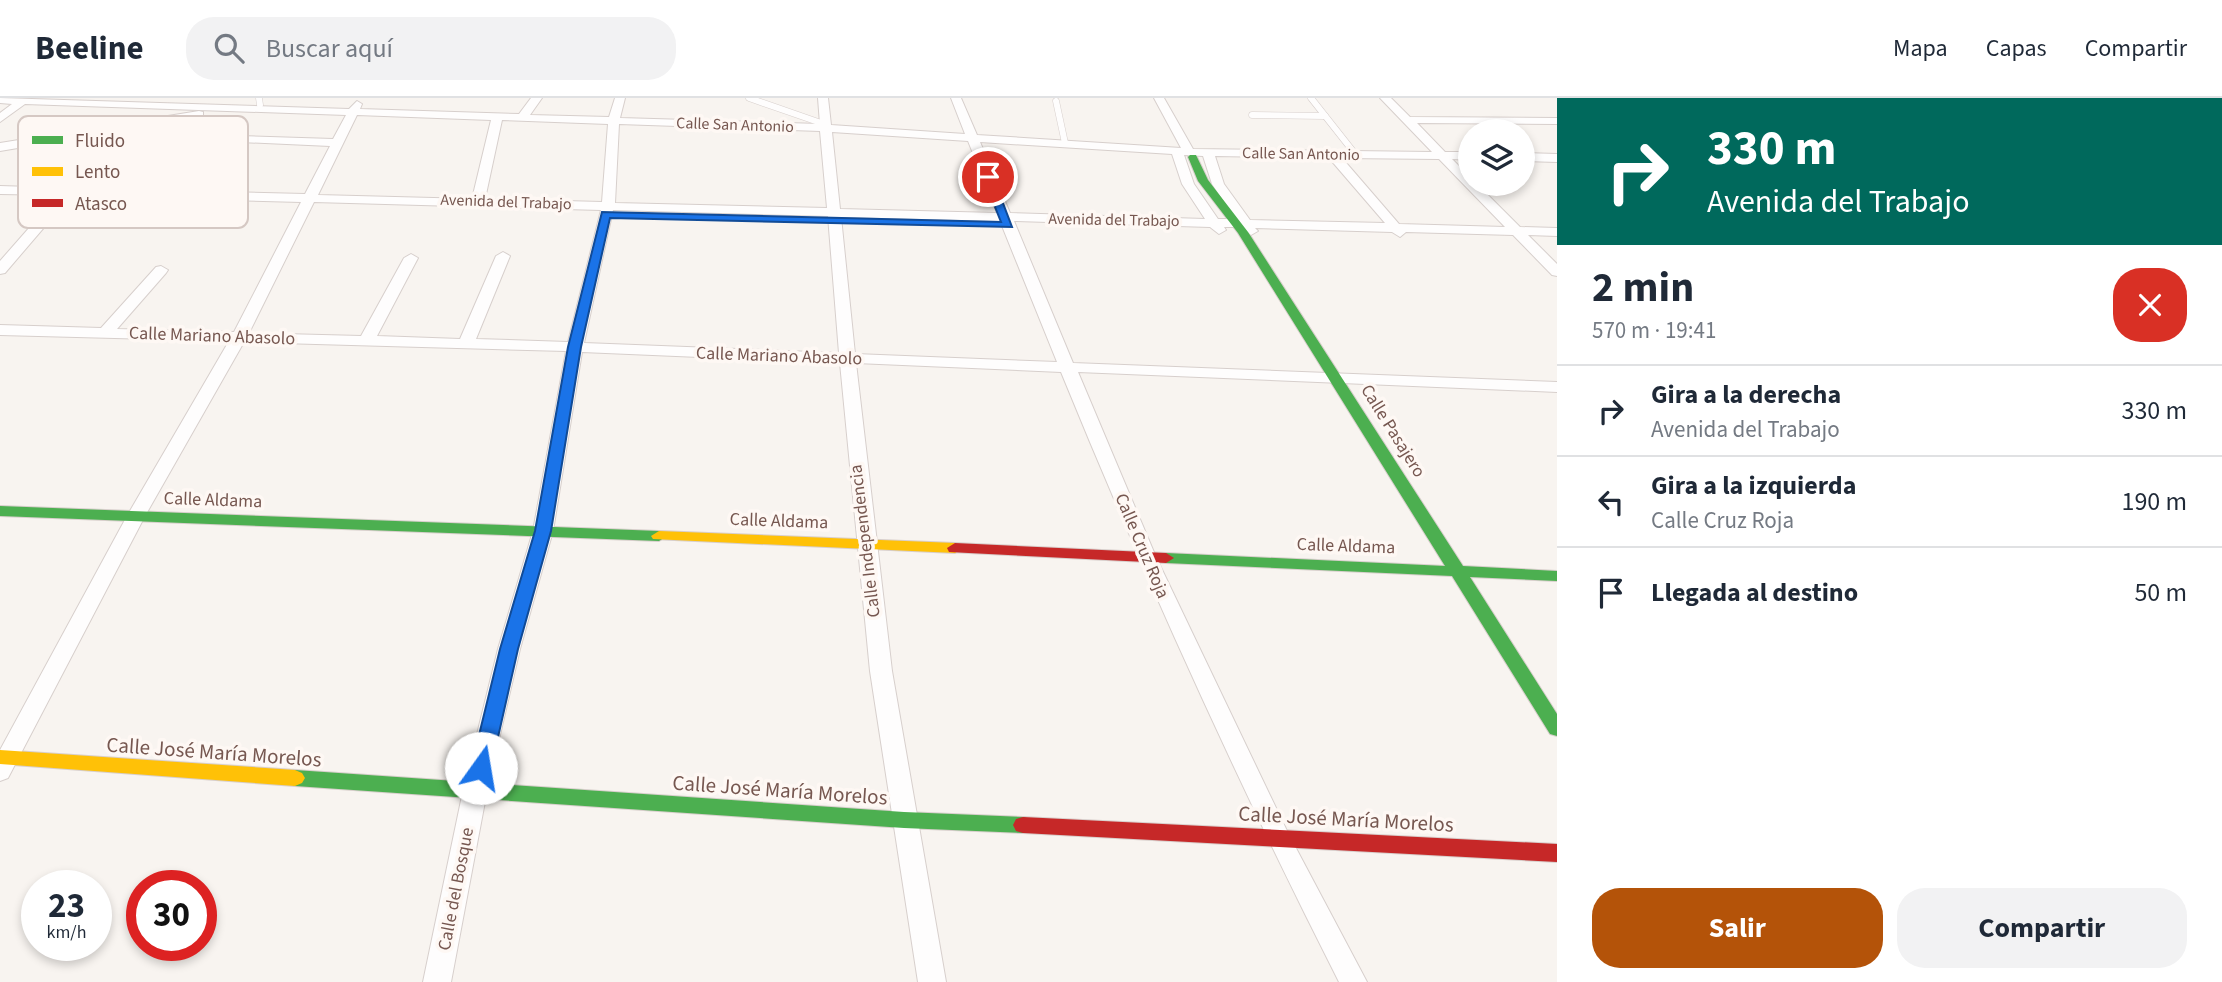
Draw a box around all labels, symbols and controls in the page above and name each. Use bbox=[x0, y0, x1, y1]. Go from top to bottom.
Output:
search box bbox=[186, 17, 676, 80]
text: Beeline bbox=[35, 25, 144, 72]
icon: search bbox=[210, 29, 248, 67]
text: Buscar aquí bbox=[266, 30, 393, 67]
text: Mapa bbox=[1893, 31, 1948, 66]
text: Capas bbox=[1986, 31, 2047, 66]
text: Compartir bbox=[2085, 31, 2187, 66]
street label: Calle San Antonio bbox=[676, 112, 794, 138]
text: 330 m bbox=[1707, 114, 1836, 184]
legend bbox=[18, 116, 248, 228]
map controls bbox=[1458, 119, 1535, 196]
button: layers bbox=[1458, 119, 1535, 196]
icon: right bbox=[1592, 126, 1683, 217]
text: Fluido bbox=[75, 128, 125, 155]
street label: Calle San Antonio bbox=[1242, 142, 1360, 166]
pin bbox=[958, 147, 1018, 207]
icon: arrive bbox=[969, 158, 1007, 196]
text: Lento bbox=[75, 159, 120, 186]
text: Avenida del Trabajo bbox=[1707, 179, 1969, 225]
street label: Avenida del Trabajo bbox=[440, 189, 572, 215]
text: Atasco bbox=[75, 191, 127, 218]
street label: Avenida del Trabajo bbox=[1048, 208, 1180, 232]
text: 2 min bbox=[1592, 258, 1694, 318]
button: close bbox=[2113, 268, 2187, 342]
text: 570 m · 19:41 bbox=[1592, 314, 1716, 347]
street label: Calle Mariano Abasolo bbox=[128, 321, 296, 351]
street label: Calle Mariano Abasolo bbox=[695, 341, 863, 371]
text: Gira a la derecha bbox=[1651, 376, 1841, 413]
street label: Calle Pasajero bbox=[1354, 380, 1432, 482]
icon: right bbox=[1592, 392, 1630, 430]
text: 330 m bbox=[2121, 392, 2187, 429]
text: Avenida del Trabajo bbox=[1651, 413, 1840, 446]
street label: Calle Independencia bbox=[843, 463, 887, 619]
text: Gira a la izquierda bbox=[1651, 467, 1856, 504]
icon: left bbox=[1592, 483, 1630, 521]
text: 190 m bbox=[2121, 483, 2187, 520]
street label: Calle Aldama bbox=[163, 486, 263, 514]
street label: Calle Cruz Roja bbox=[1109, 490, 1175, 602]
text: Calle Cruz Roja bbox=[1651, 504, 1794, 537]
street label: Calle Aldama bbox=[729, 507, 829, 535]
street label: Calle Aldama bbox=[1296, 532, 1396, 560]
icon: arrive bbox=[1592, 574, 1630, 612]
text: Llegada al destino bbox=[1651, 574, 1858, 611]
text: 50 m bbox=[2134, 574, 2187, 611]
street label: Calle José María Morelos bbox=[105, 730, 323, 774]
position arrow bbox=[444, 731, 518, 805]
street label: Calle José María Morelos bbox=[671, 768, 889, 812]
street label: Calle José María Morelos bbox=[1238, 798, 1455, 840]
street label: Calle del Bosque bbox=[432, 825, 480, 953]
speed limit sign: 30 bbox=[126, 870, 217, 961]
text: 23 bbox=[48, 881, 85, 931]
button: Salir bbox=[1592, 888, 1883, 968]
button: Compartir bbox=[1897, 888, 2187, 968]
text: km/h bbox=[47, 920, 86, 945]

